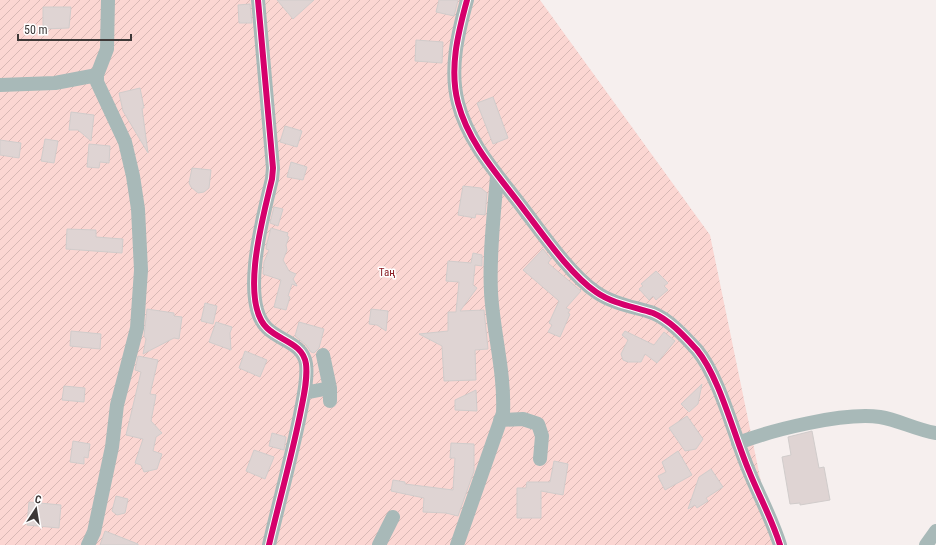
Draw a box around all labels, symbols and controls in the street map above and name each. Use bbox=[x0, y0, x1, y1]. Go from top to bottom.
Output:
scale bar bbox=[18, 16, 131, 42]
text: 50 m bbox=[24, 23, 48, 37]
park label: Таң bbox=[379, 266, 395, 279]
north arrow bbox=[16, 489, 56, 529]
text: С bbox=[34, 493, 42, 507]

